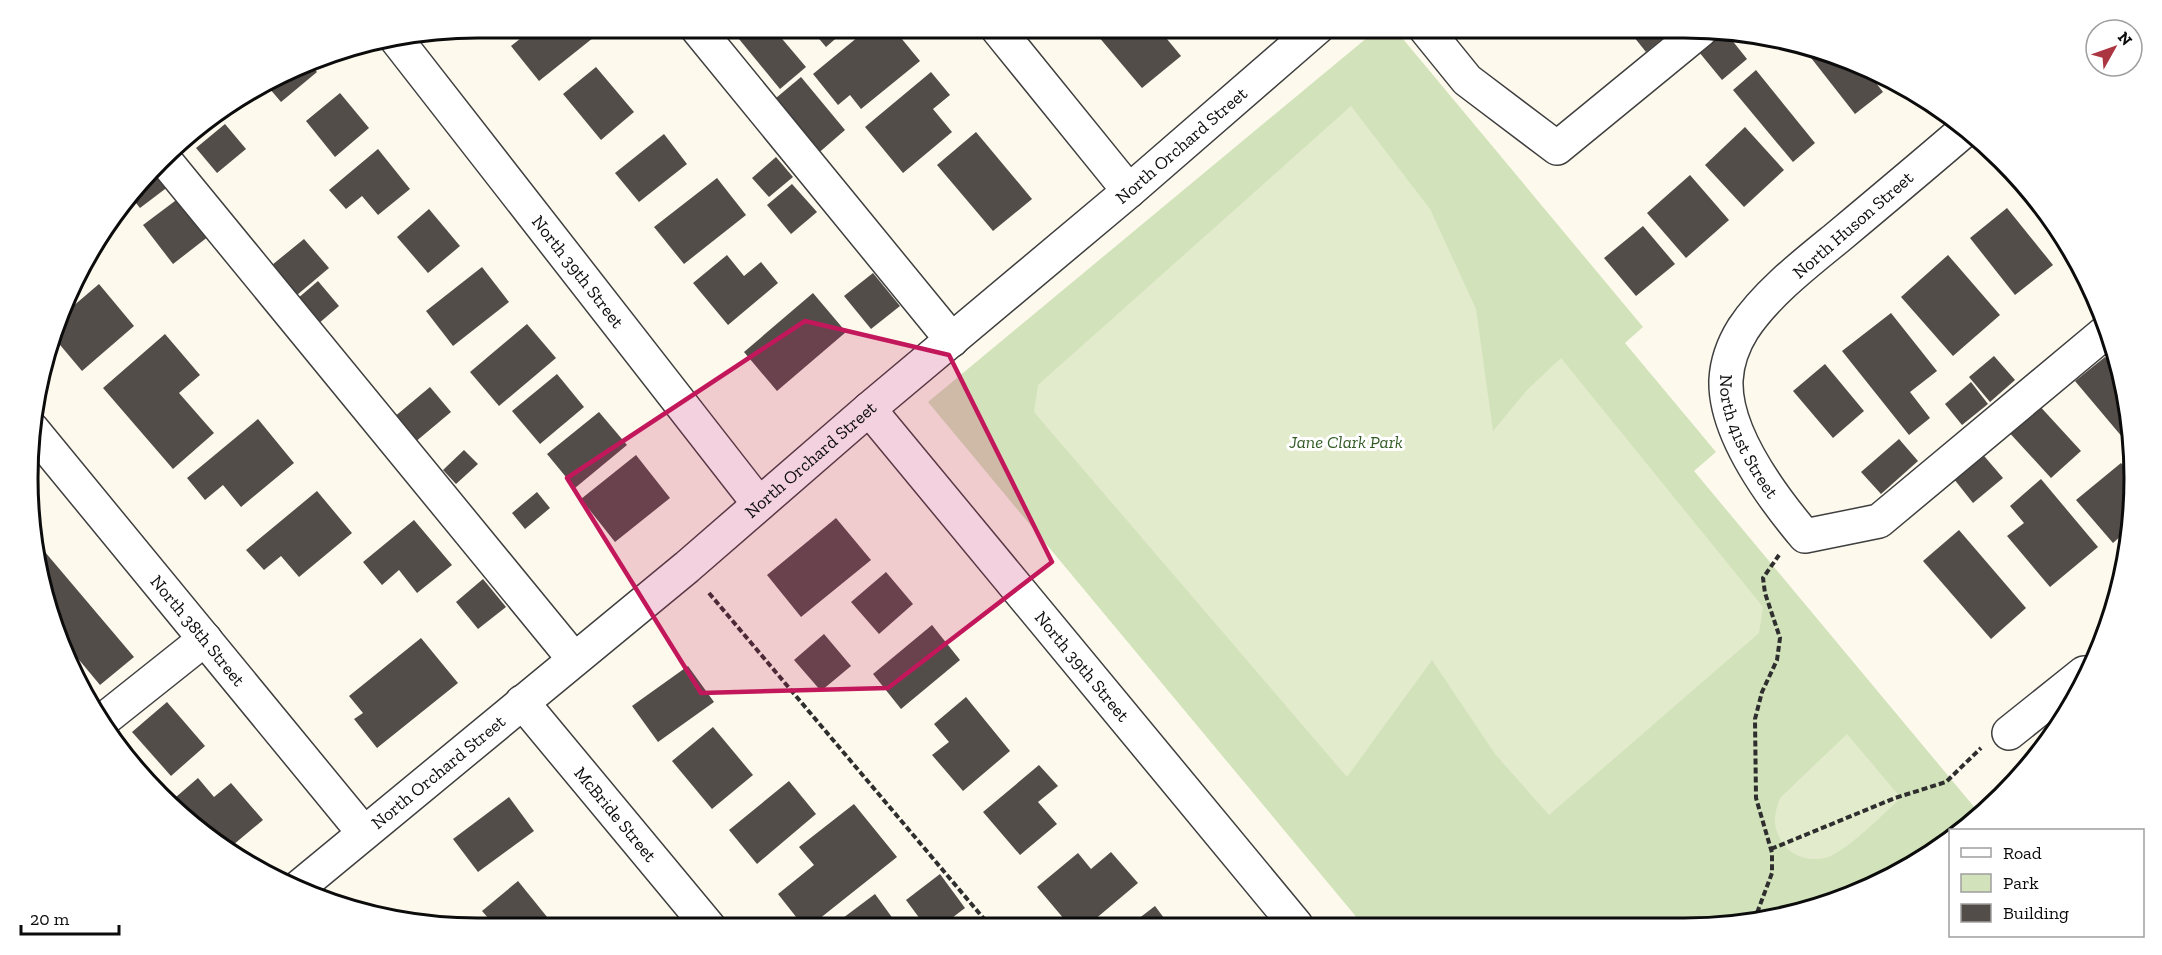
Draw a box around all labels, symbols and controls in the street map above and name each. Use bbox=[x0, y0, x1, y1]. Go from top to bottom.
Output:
north arrow bbox=[2084, 18, 2144, 78]
text: N bbox=[2114, 28, 2136, 49]
street label: North Orchard Street bbox=[1111, 82, 1252, 209]
street label: North Huson Street bbox=[1788, 166, 1918, 283]
street label: North 39th Street bbox=[527, 211, 629, 333]
street label: North 41st Street bbox=[1715, 374, 1783, 503]
street label: North Orchard Street bbox=[740, 396, 881, 523]
park label: Jane Clark Park bbox=[1288, 431, 1403, 453]
street label: North 38th Street bbox=[146, 571, 250, 691]
street label: North 39th Street bbox=[1030, 607, 1134, 726]
street label: North Orchard Street bbox=[367, 710, 510, 834]
street label: McBride Street bbox=[569, 762, 661, 867]
legend bbox=[1949, 829, 2144, 937]
text: Road bbox=[2003, 842, 2042, 864]
text: Park bbox=[2003, 872, 2039, 894]
scale bar bbox=[21, 898, 118, 936]
text: Building bbox=[2003, 902, 2069, 924]
text: 20 m bbox=[30, 908, 70, 930]

